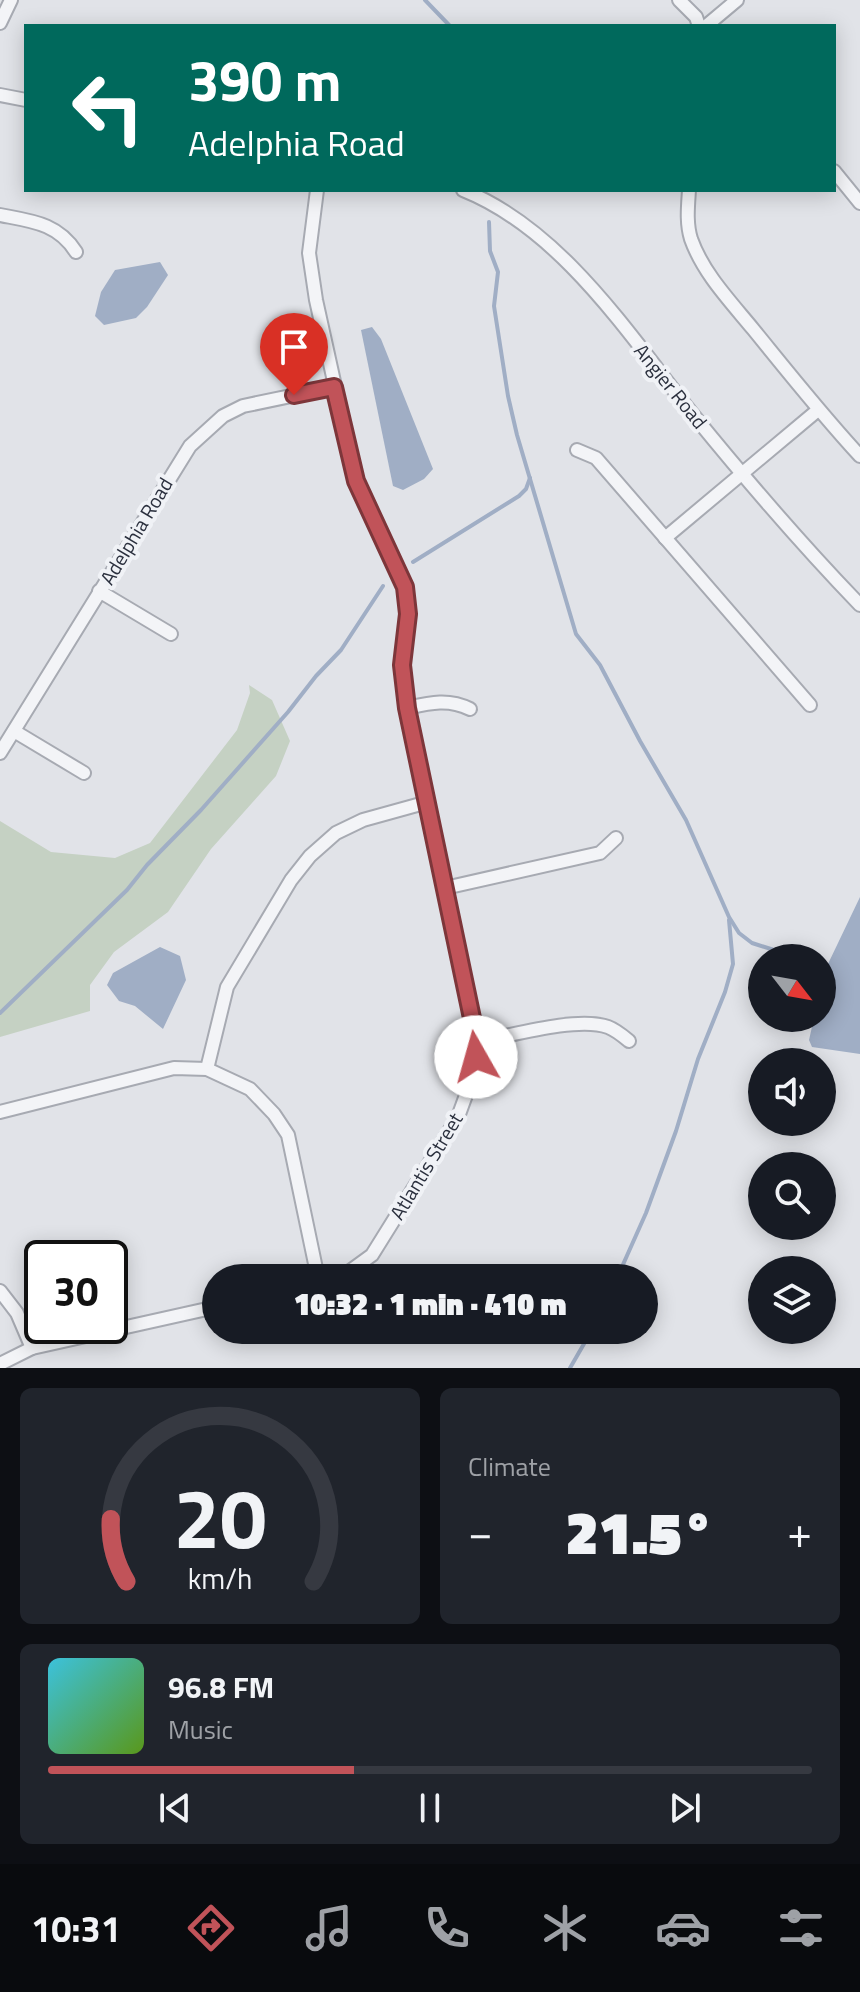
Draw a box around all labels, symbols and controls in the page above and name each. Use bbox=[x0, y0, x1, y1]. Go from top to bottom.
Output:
text: 390 m bbox=[188, 38, 341, 123]
icon: left bbox=[56, 56, 160, 160]
text: Adelphia Road bbox=[188, 115, 405, 170]
pin bbox=[260, 313, 328, 395]
icon: arrive bbox=[272, 325, 316, 369]
street label: Angier Road bbox=[627, 337, 715, 435]
street label: Adelphia Road bbox=[92, 471, 180, 591]
north arrow bbox=[748, 944, 836, 1032]
map controls bbox=[748, 944, 836, 1344]
position arrow bbox=[434, 1015, 518, 1099]
button: sound bbox=[748, 1048, 836, 1136]
street label: Atlantis Street bbox=[382, 1106, 470, 1226]
button: search bbox=[748, 1152, 836, 1240]
speed limit sign: 30 bbox=[24, 1240, 128, 1344]
button: layers bbox=[748, 1256, 836, 1344]
text: 10:32 · 1 min · 410 m bbox=[294, 1281, 566, 1327]
text: Climate bbox=[468, 1447, 551, 1486]
text: 20 bbox=[173, 1454, 267, 1580]
text: 21.5° bbox=[566, 1486, 714, 1577]
text: − bbox=[468, 1498, 493, 1565]
text: + bbox=[787, 1498, 812, 1565]
text: km/h bbox=[188, 1557, 252, 1600]
text: 96.8 FM bbox=[168, 1664, 274, 1710]
text: Music bbox=[168, 1710, 233, 1749]
icon: previous bbox=[153, 1786, 197, 1830]
icon: pause bbox=[408, 1786, 452, 1830]
icon: next bbox=[663, 1786, 707, 1830]
icon: directions bbox=[183, 1900, 239, 1956]
icon: music bbox=[301, 1900, 357, 1956]
icon: phone bbox=[419, 1900, 475, 1956]
icon: climate bbox=[537, 1900, 593, 1956]
icon: car bbox=[655, 1900, 711, 1956]
icon: filters bbox=[773, 1900, 829, 1956]
text: 10:31 bbox=[31, 1901, 121, 1956]

